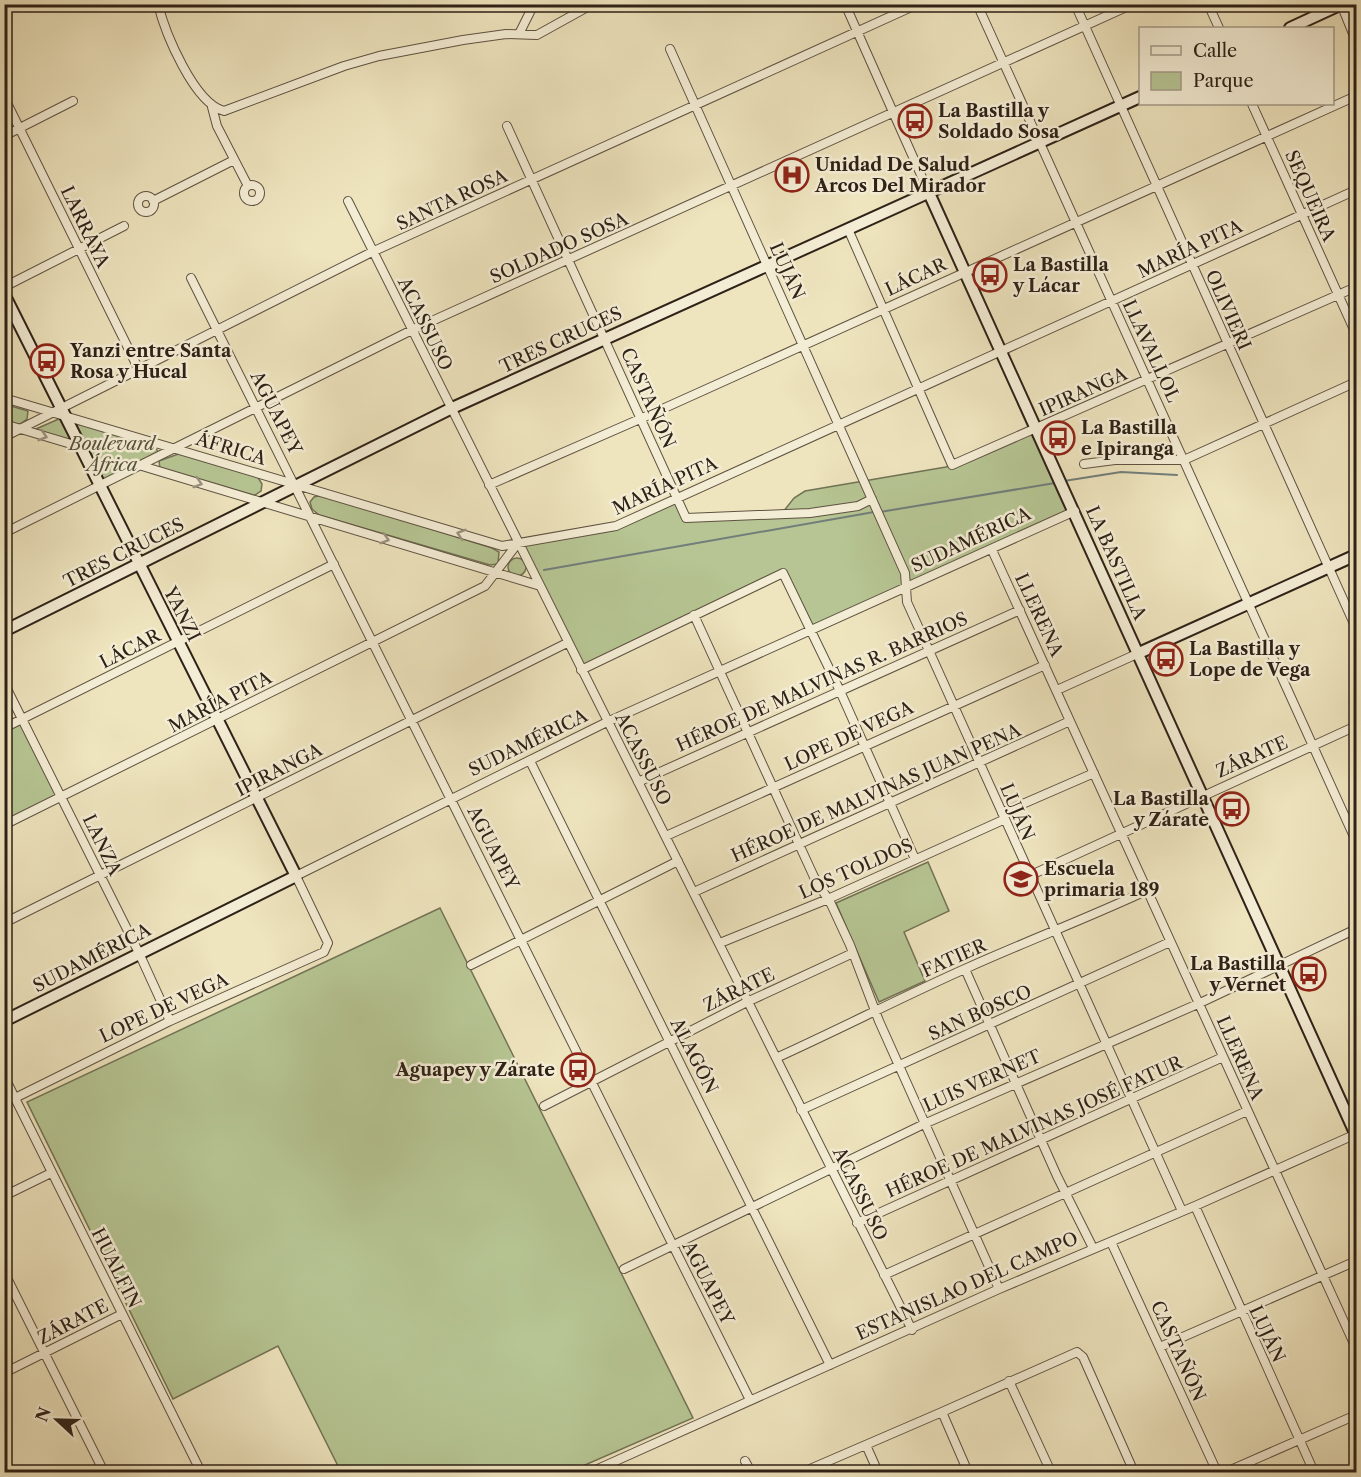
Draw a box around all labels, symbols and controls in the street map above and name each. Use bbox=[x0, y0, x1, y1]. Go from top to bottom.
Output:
legend bbox=[1139, 27, 1334, 105]
text: Calle bbox=[1193, 40, 1237, 62]
text: Parque bbox=[1193, 70, 1254, 92]
place label: La Bastilla y Soldado Sosa bbox=[938, 100, 1060, 143]
bus stop icon: La Bastilla y Soldado Sosa bbox=[897, 103, 933, 139]
street label: SEQUEIRA bbox=[1280, 147, 1340, 246]
place label: Unidad De Salud Arcos Del Mirador bbox=[814, 154, 986, 197]
hospital icon: Unidad De Salud Arcos Del Mirador bbox=[774, 157, 810, 193]
street label: SANTA ROSA bbox=[393, 164, 512, 235]
street label: LARRAYA bbox=[56, 183, 114, 272]
street label: SOLDADO SOSA bbox=[487, 207, 632, 288]
street label: MARÍA PITA bbox=[1134, 214, 1246, 283]
street label: LUJÁN bbox=[765, 239, 810, 303]
street label: LÁCAR bbox=[881, 252, 951, 301]
place label: La Bastilla y Lácar bbox=[1012, 254, 1110, 297]
bus stop icon: La Bastilla y Lácar bbox=[972, 257, 1008, 293]
street label: OLIVIERI bbox=[1201, 266, 1255, 354]
street label: ACASSUSO bbox=[393, 273, 457, 374]
street label: LLAVALLOL bbox=[1118, 296, 1184, 406]
street label: TRES CRUCES bbox=[496, 302, 626, 378]
place label: Yanzi entre Santa Rosa y Hucal bbox=[69, 340, 232, 383]
bus stop icon: Yanzi entre Santa Rosa y Hucal bbox=[29, 343, 65, 379]
street label: CASTAÑÓN bbox=[616, 343, 682, 452]
street label: IPIRANGA bbox=[1036, 363, 1131, 421]
street label: AGUAPEY bbox=[245, 367, 307, 460]
place label: La Bastilla e Ipiranga bbox=[1081, 417, 1178, 460]
bus stop icon: La Bastilla e Ipiranga bbox=[1040, 420, 1076, 456]
street label: ÁFRICA bbox=[192, 427, 270, 470]
one-way arrow bbox=[37, 429, 48, 441]
park label: Boulevard África bbox=[67, 433, 157, 476]
street label: MARÍA PITA bbox=[609, 451, 721, 520]
one-way arrow bbox=[192, 476, 203, 488]
street label: SUDAMÉRICA bbox=[907, 501, 1035, 577]
street label: LA BASTILLA bbox=[1081, 502, 1151, 624]
street label: TRES CRUCES bbox=[60, 513, 188, 593]
one-way arrow bbox=[456, 529, 467, 541]
one-way arrow bbox=[379, 532, 390, 544]
street label: LLERENA bbox=[1010, 570, 1068, 661]
street label: YANZI bbox=[158, 582, 205, 645]
street label: HÉROE DE MALVINAS R. BARRIOS bbox=[672, 607, 971, 756]
street label: LÁCAR bbox=[96, 623, 165, 674]
place label: La Bastilla y Lope de Vega bbox=[1189, 638, 1311, 681]
bus stop icon: La Bastilla y Lope de Vega bbox=[1148, 641, 1184, 677]
street label: MARÍA PITA bbox=[164, 665, 276, 737]
street label: LOPE DE VEGA bbox=[781, 696, 917, 775]
street label: SUDAMÉRICA bbox=[465, 704, 592, 781]
street label: ACASSUSO bbox=[610, 708, 676, 809]
street label: HÉROE DE MALVINAS JUAN PENA bbox=[727, 718, 1025, 867]
street label: ZÁRATE bbox=[1212, 730, 1291, 783]
street label: IPIRANGA bbox=[232, 739, 327, 801]
street label: LUJÁN bbox=[995, 780, 1040, 844]
place label: La Bastilla y Zárate bbox=[1113, 788, 1210, 831]
bus stop icon: La Bastilla y Zárate bbox=[1214, 791, 1250, 827]
street label: AGUAPEY bbox=[462, 802, 524, 895]
street label: LANZA bbox=[78, 811, 127, 880]
street label: LOS TOLDOS bbox=[796, 834, 916, 904]
place label: Escuela primaria 189 bbox=[1044, 858, 1160, 901]
school or university icon: Escuela primaria 189 bbox=[1003, 861, 1039, 897]
street label: SUDAMÉRICA bbox=[29, 918, 155, 997]
street label: FATIER bbox=[918, 934, 991, 982]
place label: La Bastilla y Vernet bbox=[1190, 953, 1287, 996]
bus stop icon: La Bastilla y Vernet bbox=[1291, 956, 1327, 992]
street label: ZÁRATE bbox=[699, 962, 778, 1017]
street label: LOPE DE VEGA bbox=[96, 968, 232, 1047]
street label: SAN BOSCO bbox=[925, 980, 1035, 1046]
street label: ALAGÓN bbox=[665, 1013, 723, 1098]
street label: LLERENA bbox=[1212, 1013, 1269, 1104]
street label: LUIS VERNET bbox=[920, 1045, 1045, 1117]
street label: HÉROE DE MALVINAS JOSÉ FATUR bbox=[882, 1050, 1186, 1203]
bus stop icon: Aguapey y Zárate bbox=[560, 1052, 596, 1088]
place label: Aguapey y Zárate bbox=[395, 1059, 555, 1081]
street label: ACASSUSO bbox=[828, 1143, 892, 1244]
street label: HUALFIN bbox=[86, 1224, 146, 1312]
street label: ESTANISLAO DEL CAMPO bbox=[853, 1227, 1081, 1345]
street label: AGUAPEY bbox=[677, 1237, 739, 1330]
street label: ZÁRATE bbox=[33, 1294, 112, 1349]
street label: CASTAÑÓN bbox=[1146, 1296, 1212, 1405]
street label: LUJÁN bbox=[1244, 1302, 1291, 1366]
north arrow bbox=[27, 1390, 87, 1450]
text: N bbox=[31, 1404, 55, 1425]

